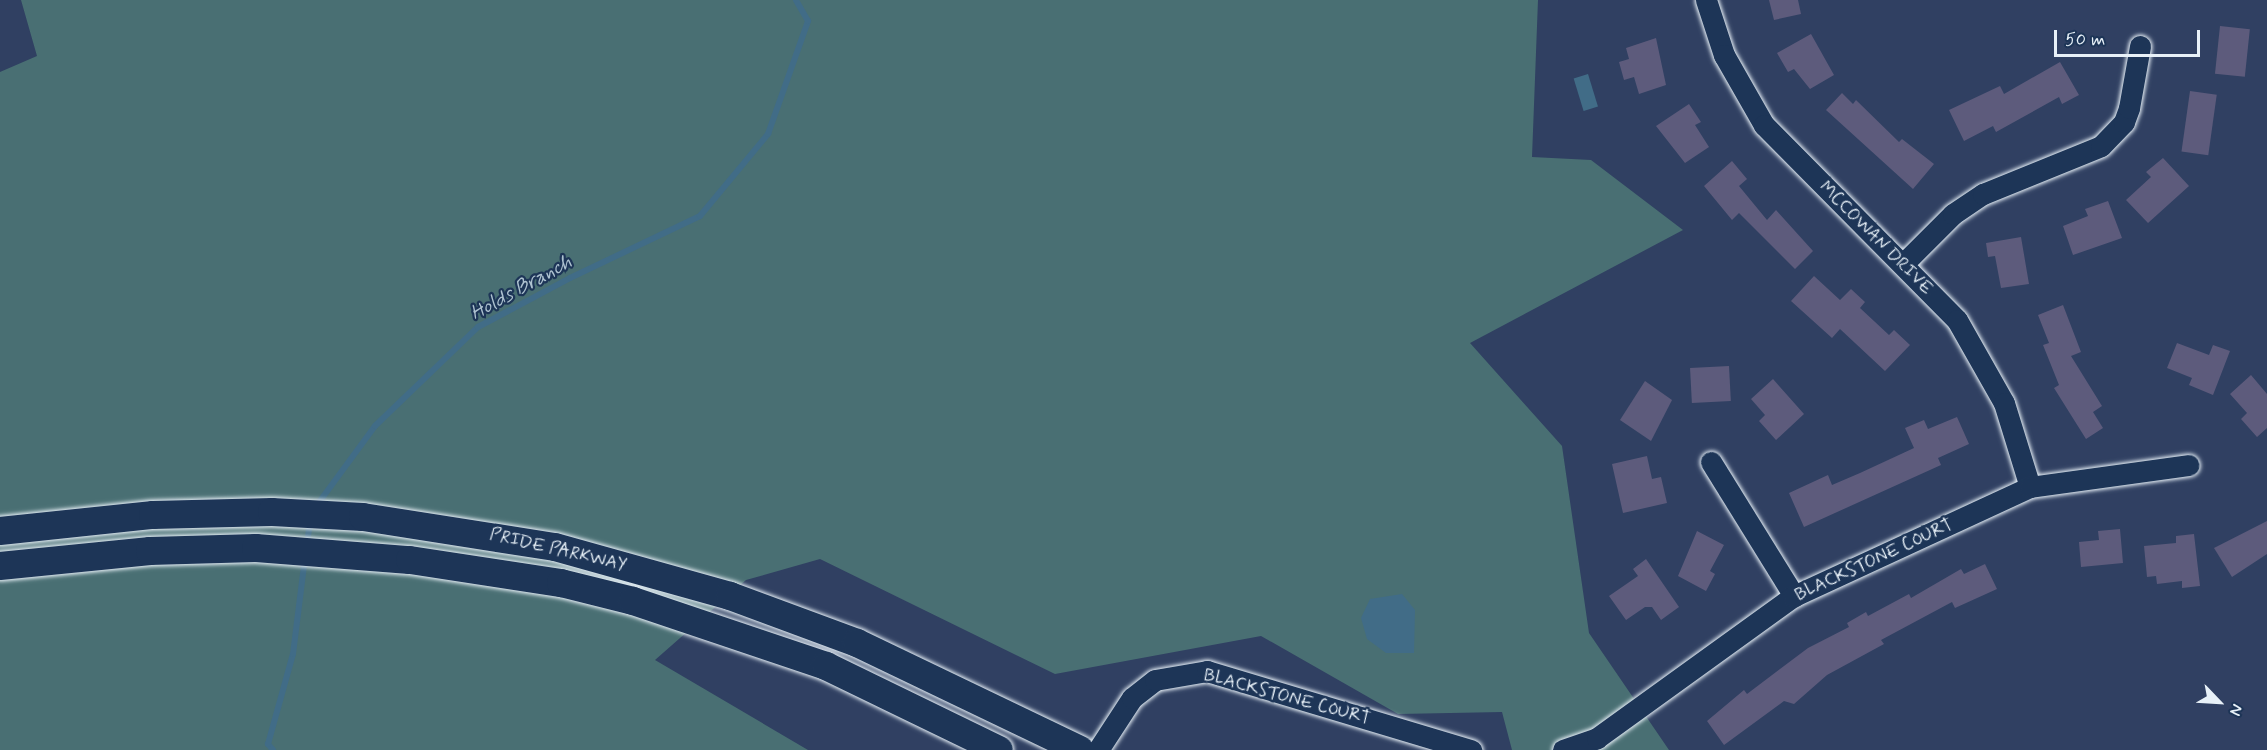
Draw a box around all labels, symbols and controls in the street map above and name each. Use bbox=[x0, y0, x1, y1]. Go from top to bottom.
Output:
scale bar bbox=[2057, 18, 2202, 56]
text: 50 m bbox=[2065, 28, 2105, 52]
street label: MCCOWAN DRIVE bbox=[1814, 176, 1938, 300]
water label: Holds Branch bbox=[464, 249, 578, 327]
street label: BLACKSTONE COURT bbox=[1790, 513, 1958, 607]
street label: PRIDE PARKWAY bbox=[488, 524, 628, 576]
street label: BLACKSTONE COURT bbox=[1199, 664, 1375, 730]
north arrow bbox=[2189, 672, 2249, 732]
text: N bbox=[2224, 701, 2248, 719]

